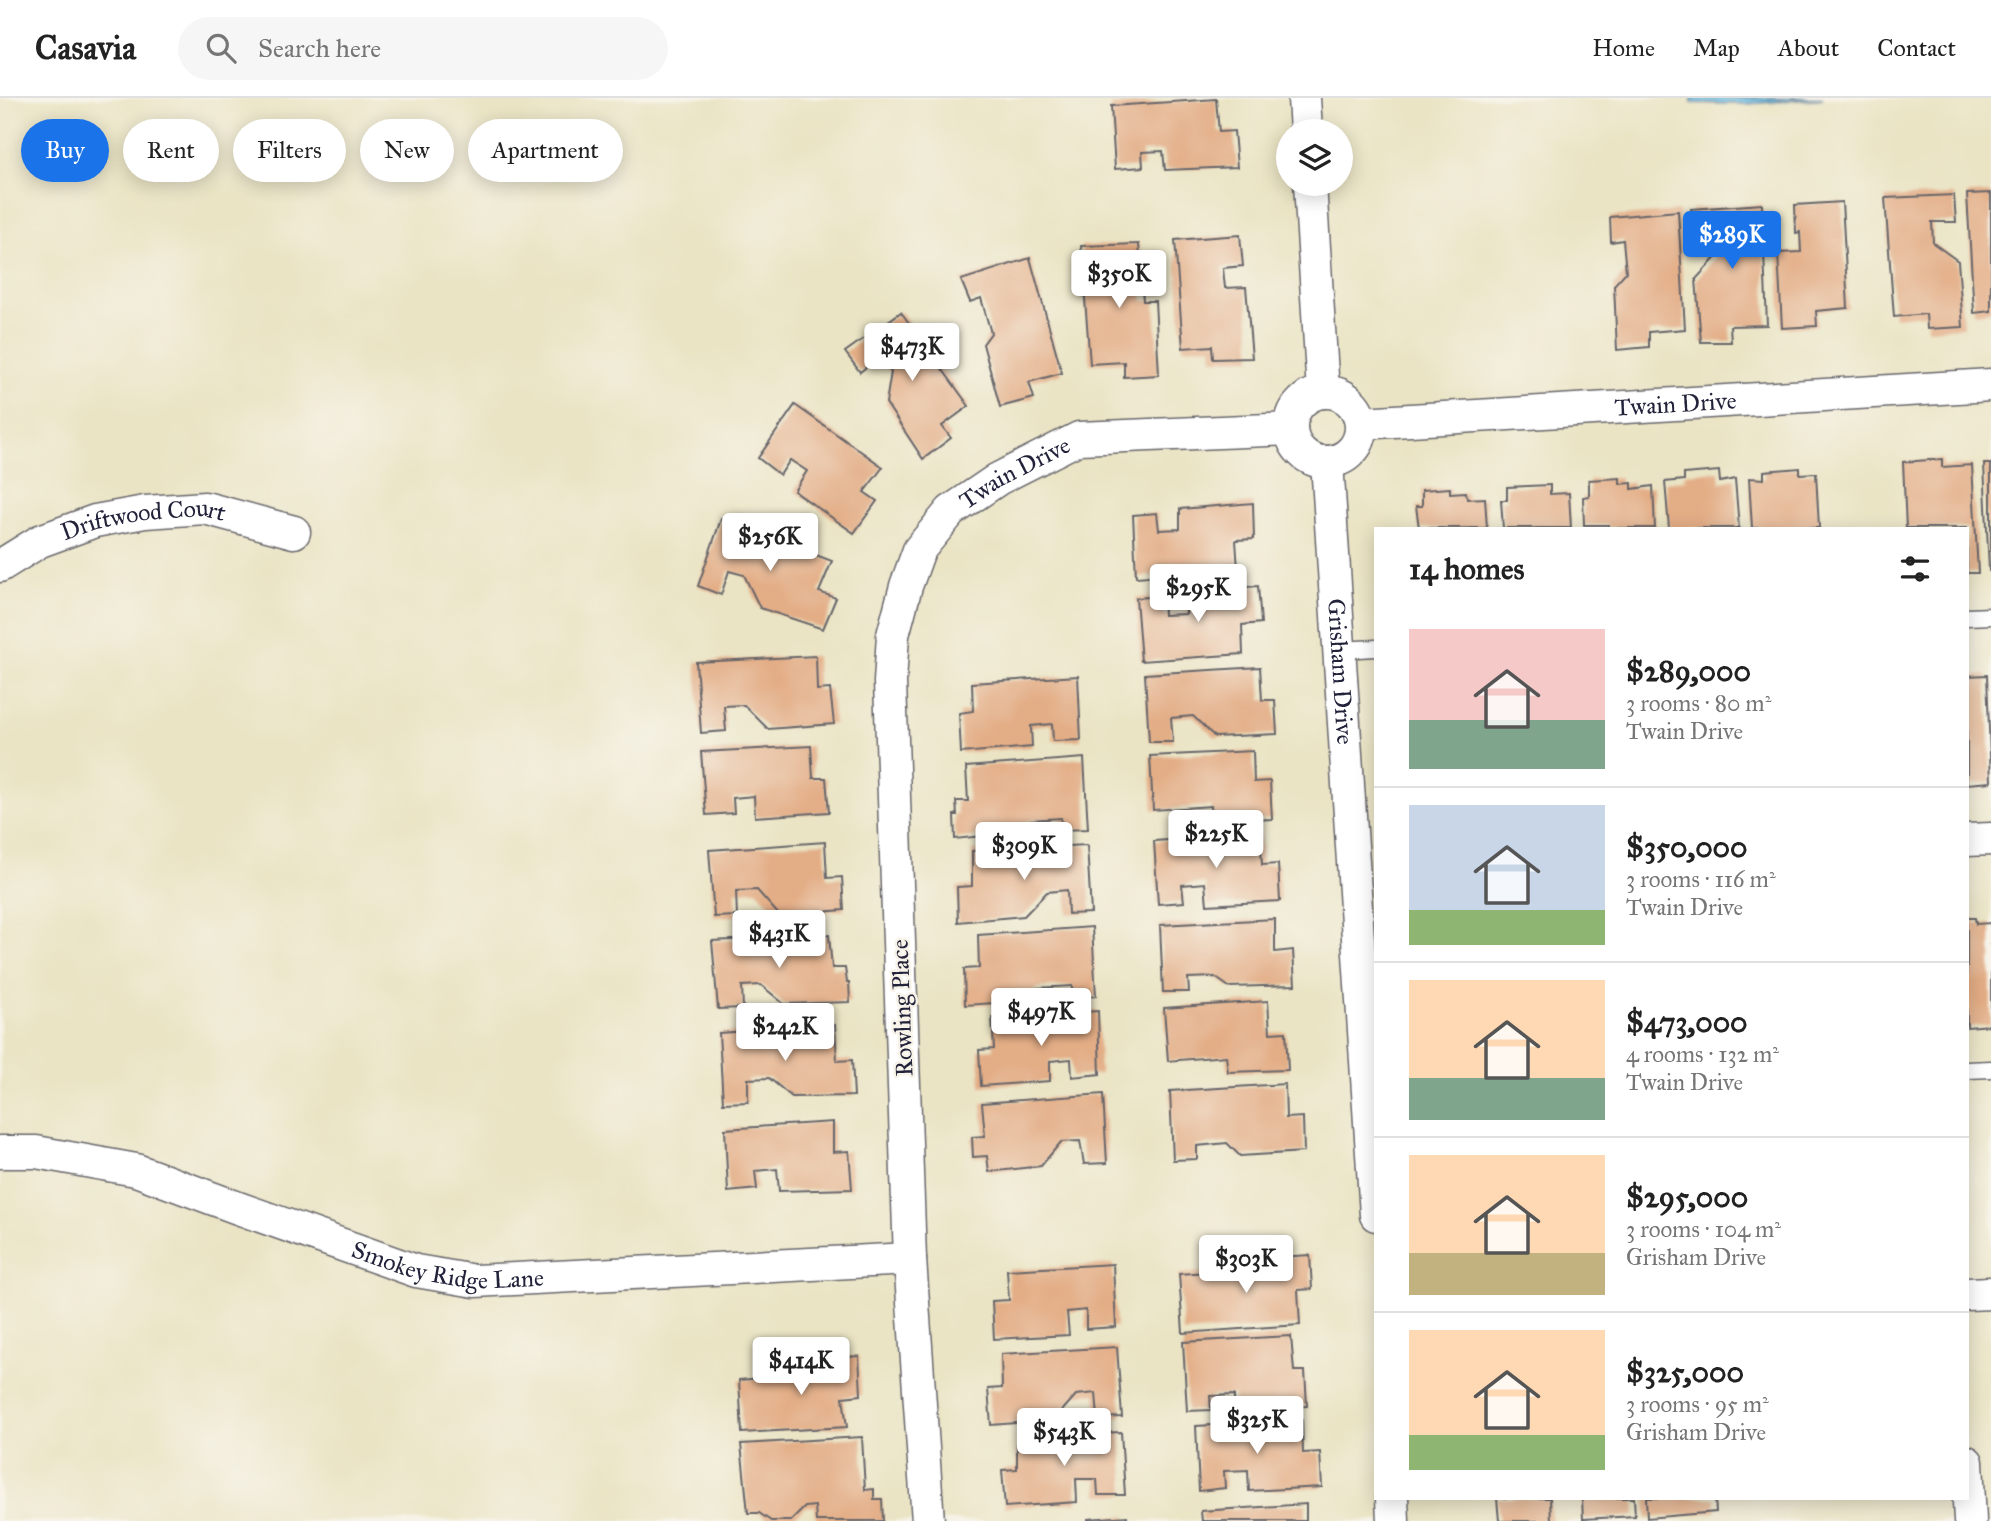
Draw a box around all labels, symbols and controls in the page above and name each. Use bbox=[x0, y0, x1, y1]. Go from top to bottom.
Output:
search box bbox=[178, 17, 668, 80]
text: Casavia bbox=[35, 28, 136, 68]
icon: search bbox=[202, 29, 240, 67]
text: Search here bbox=[258, 32, 381, 64]
text: Home bbox=[1592, 33, 1655, 63]
text: Map bbox=[1693, 33, 1740, 63]
text: About bbox=[1778, 33, 1839, 63]
text: Contact bbox=[1877, 33, 1956, 63]
chip: Buy bbox=[21, 119, 109, 182]
chip: Rent bbox=[123, 119, 219, 182]
chip: Filters bbox=[233, 119, 346, 182]
chip: New bbox=[360, 119, 454, 182]
chip: Apartment bbox=[468, 119, 623, 182]
map controls bbox=[1276, 119, 1353, 196]
button: layers bbox=[1276, 119, 1353, 196]
pin: $289K bbox=[1683, 212, 1781, 271]
text: $289K bbox=[1699, 220, 1765, 248]
pin: $350K bbox=[1070, 250, 1168, 310]
text: $350K bbox=[1087, 259, 1151, 287]
pin: $473K bbox=[863, 324, 961, 383]
text: $473K bbox=[880, 332, 944, 360]
street label: Twain Drive bbox=[1614, 385, 1737, 423]
street label: Twain Drive bbox=[954, 430, 1075, 516]
street label: Driftwood Court bbox=[57, 493, 230, 547]
pin: $256K bbox=[721, 514, 819, 573]
text: $256K bbox=[738, 522, 802, 550]
icon: filters bbox=[1896, 550, 1934, 588]
text: 14 homes bbox=[1409, 551, 1524, 587]
pin: $295K bbox=[1149, 564, 1247, 624]
text: $295K bbox=[1166, 573, 1230, 601]
street label: Grisham Drive bbox=[1321, 598, 1360, 746]
text: $289,000 bbox=[1626, 653, 1751, 689]
icon: home bbox=[1465, 657, 1549, 741]
text: 3 rooms · 80 m² bbox=[1626, 689, 1771, 717]
text: Twain Drive bbox=[1626, 717, 1743, 745]
pin: $225K bbox=[1167, 810, 1265, 870]
text: $225K bbox=[1184, 819, 1248, 847]
pin: $309K bbox=[975, 822, 1073, 882]
text: $350,000 bbox=[1626, 829, 1748, 865]
text: $309K bbox=[991, 831, 1057, 859]
icon: home bbox=[1465, 833, 1549, 917]
text: 3 rooms · 116 m² bbox=[1626, 865, 1776, 893]
text: Twain Drive bbox=[1626, 893, 1743, 921]
pin: $431K bbox=[730, 910, 828, 970]
text: $431K bbox=[748, 919, 810, 947]
street label: Rowling Place bbox=[885, 939, 919, 1077]
pin: $497K bbox=[992, 988, 1090, 1048]
text: $497K bbox=[1007, 997, 1075, 1025]
pin: $242K bbox=[736, 1004, 834, 1063]
text: $473,000 bbox=[1626, 1004, 1748, 1040]
icon: home bbox=[1465, 1008, 1549, 1092]
text: $242K bbox=[752, 1012, 818, 1040]
text: 4 rooms · 132 m² bbox=[1626, 1040, 1779, 1068]
text: Twain Drive bbox=[1626, 1068, 1743, 1096]
text: $295,000 bbox=[1626, 1179, 1748, 1215]
icon: home bbox=[1465, 1183, 1549, 1267]
text: 3 rooms · 104 m² bbox=[1626, 1215, 1781, 1243]
street label: Smokey Ridge Lane bbox=[348, 1234, 545, 1296]
pin: $303K bbox=[1197, 1236, 1295, 1295]
text: Grisham Drive bbox=[1626, 1243, 1766, 1271]
text: $303K bbox=[1215, 1244, 1277, 1272]
pin: $414K bbox=[752, 1338, 850, 1397]
text: $414K bbox=[769, 1346, 833, 1374]
text: $325,000 bbox=[1626, 1354, 1744, 1390]
icon: home bbox=[1465, 1358, 1549, 1442]
text: 3 rooms · 95 m² bbox=[1626, 1390, 1769, 1418]
pin: $325K bbox=[1208, 1396, 1306, 1456]
text: $325K bbox=[1226, 1405, 1288, 1433]
pin: $543K bbox=[1015, 1408, 1113, 1468]
text: $543K bbox=[1033, 1417, 1095, 1445]
text: Grisham Drive bbox=[1626, 1418, 1766, 1446]

